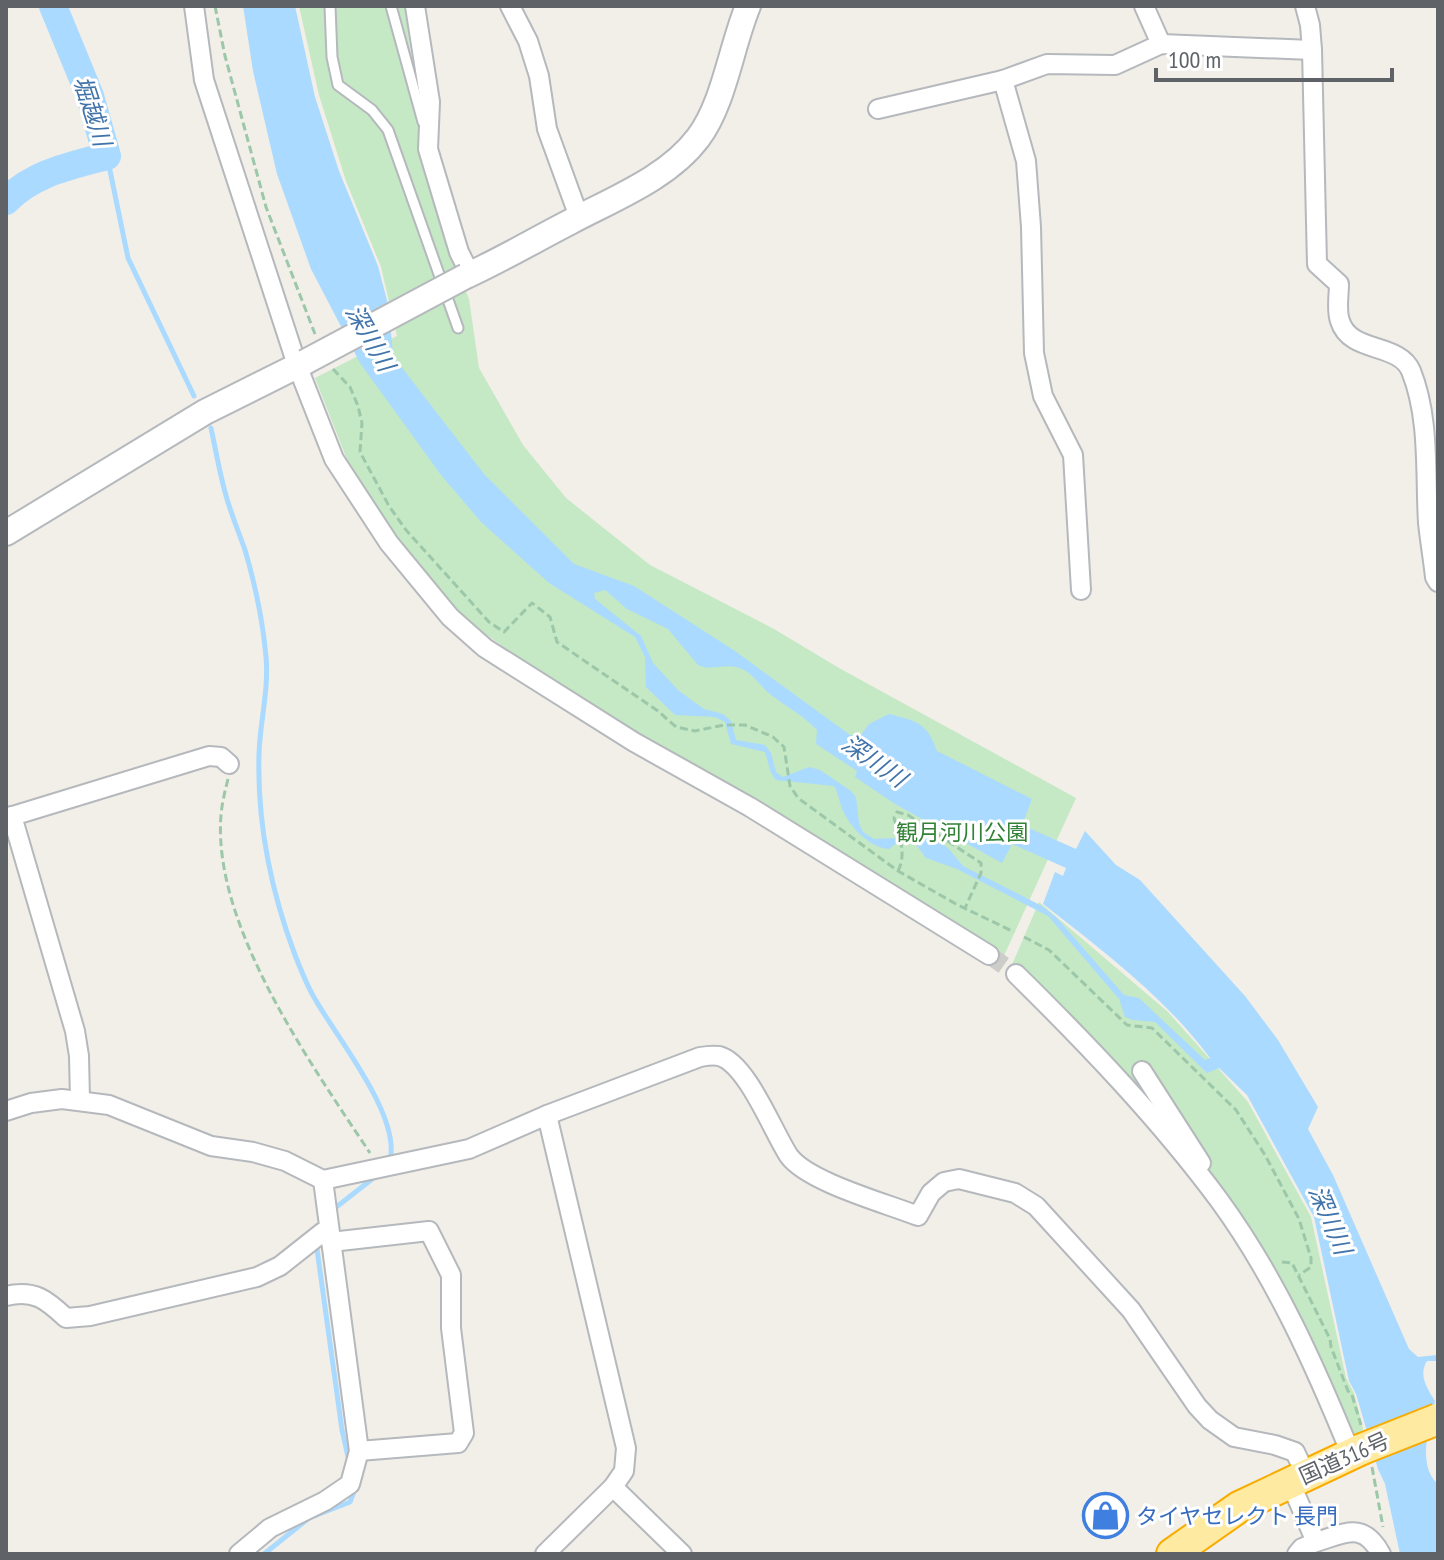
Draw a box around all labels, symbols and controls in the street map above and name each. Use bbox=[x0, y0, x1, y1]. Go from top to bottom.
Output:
scale bar bbox=[1156, 32, 1392, 82]
text: 100 m bbox=[1168, 44, 1221, 75]
water label: 堀越川 bbox=[67, 72, 119, 153]
water label: 深川川 bbox=[339, 299, 403, 379]
water label: 深川川 bbox=[836, 727, 915, 796]
park label: 観月河川公園 bbox=[896, 818, 1028, 846]
water label: 深川川 bbox=[1302, 1181, 1360, 1262]
street label: 国道316号 bbox=[1295, 1426, 1393, 1490]
shop icon: タイヤセレクト 長門 bbox=[1081, 1492, 1129, 1540]
place label: タイヤセレクト 長門 bbox=[1136, 1502, 1338, 1530]

